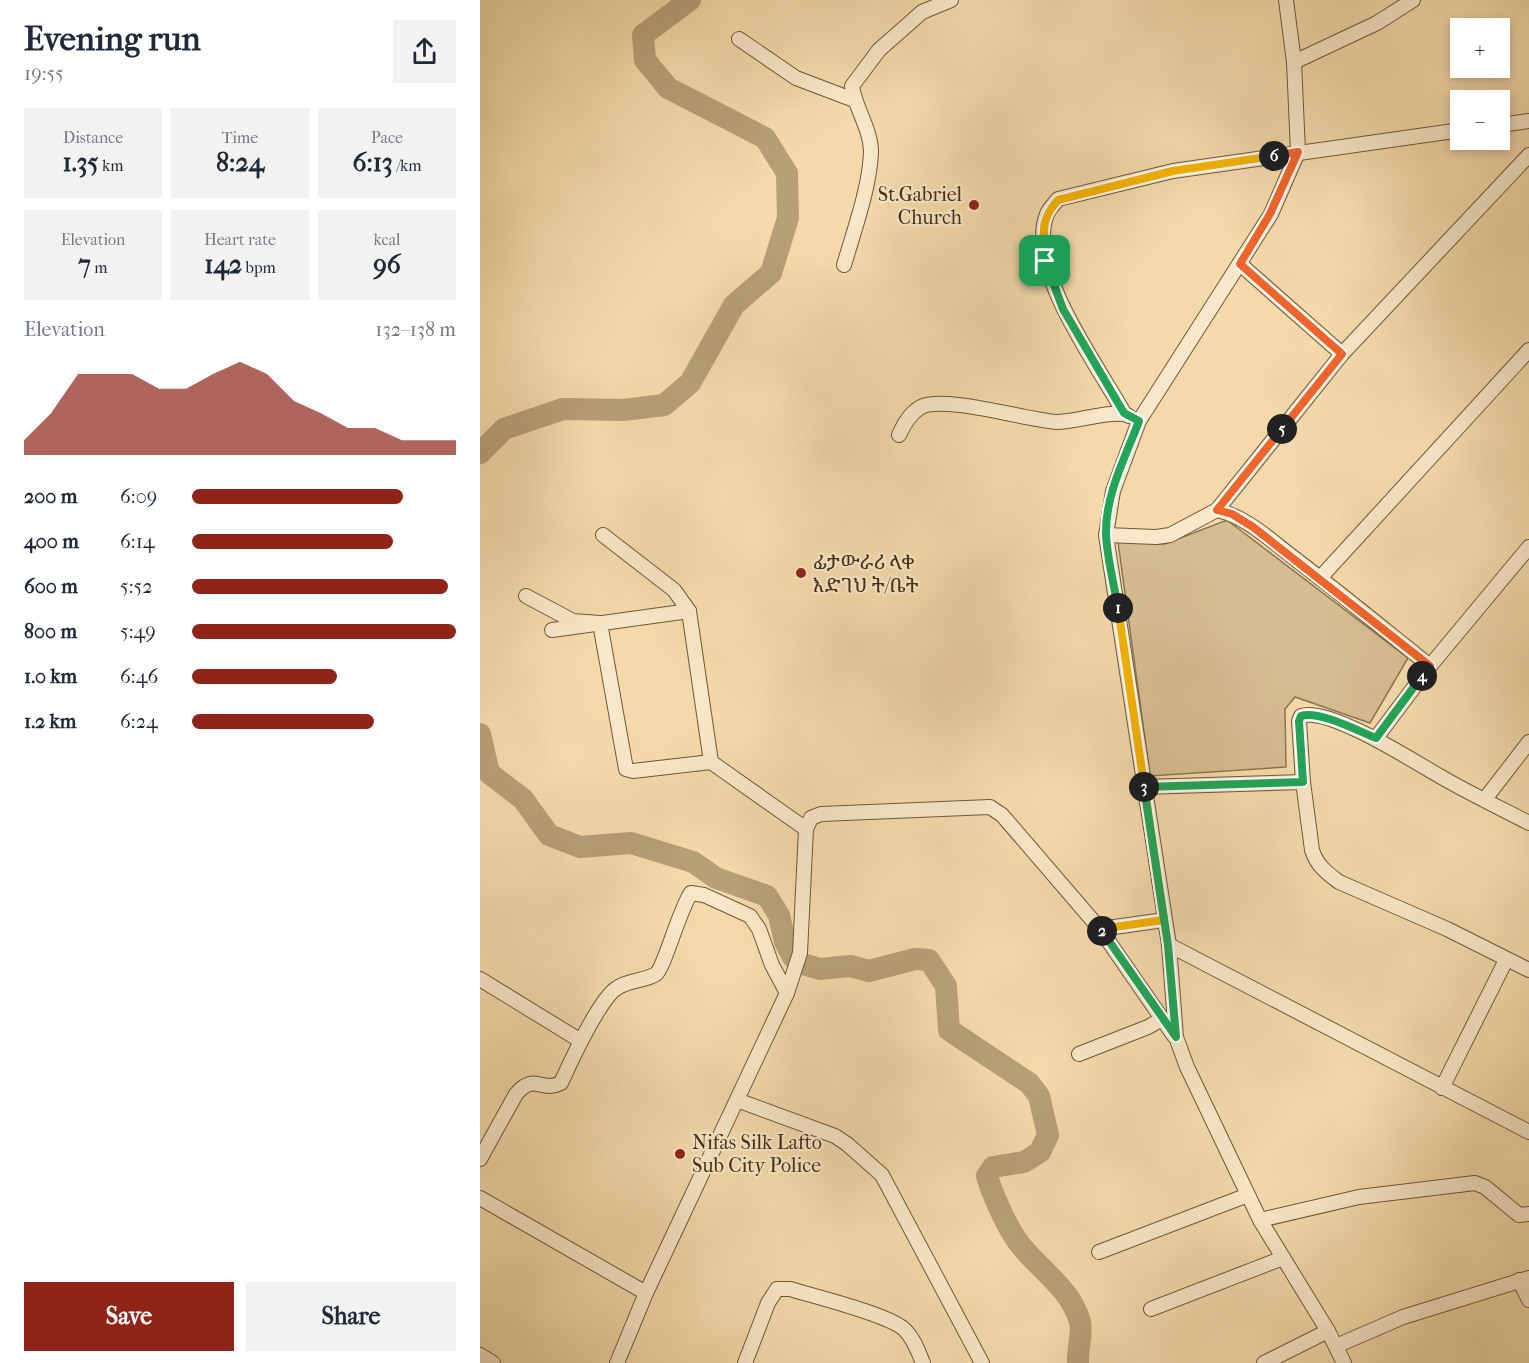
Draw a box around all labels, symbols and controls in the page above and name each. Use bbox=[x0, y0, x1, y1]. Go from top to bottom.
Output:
map controls bbox=[1450, 18, 1510, 150]
button: + bbox=[1450, 18, 1510, 78]
text: Evening run bbox=[24, 20, 201, 59]
button: share bbox=[393, 20, 456, 83]
text: 19:55 bbox=[24, 62, 64, 85]
button: − bbox=[1450, 90, 1510, 150]
text: Distance bbox=[63, 128, 123, 147]
text: Time bbox=[222, 128, 258, 147]
text: Pace bbox=[371, 128, 403, 147]
pin: 6 bbox=[1259, 141, 1289, 171]
text: 6 bbox=[1270, 146, 1278, 165]
text: 1.35 bbox=[62, 147, 99, 178]
text: 8:24 bbox=[216, 147, 264, 178]
text: 6:13 bbox=[352, 147, 393, 178]
text: km bbox=[99, 156, 124, 175]
text: /km bbox=[393, 156, 422, 175]
place label: St.Gabriel Church bbox=[878, 183, 963, 229]
marker: St.Gabriel Church bbox=[967, 198, 981, 212]
text: Elevation bbox=[61, 230, 125, 249]
text: Heart rate bbox=[204, 230, 276, 249]
text: kcal bbox=[374, 230, 400, 249]
pin bbox=[1019, 235, 1070, 286]
icon: arrive bbox=[1028, 244, 1061, 277]
text: 7 bbox=[78, 249, 91, 280]
text: 142 bbox=[204, 249, 242, 280]
text: 96 bbox=[373, 249, 401, 280]
text: m bbox=[91, 258, 108, 277]
text: bpm bbox=[242, 258, 276, 277]
text: Elevation bbox=[24, 318, 105, 341]
text: 132–138 m bbox=[375, 318, 456, 341]
pin: 5 bbox=[1267, 414, 1297, 444]
text: 5 bbox=[1279, 419, 1285, 438]
text: 200 m bbox=[24, 485, 77, 508]
text: 6:09 bbox=[120, 485, 157, 508]
text: 400 m bbox=[24, 530, 79, 553]
text: 6:14 bbox=[120, 530, 155, 553]
place label: ፊታውራሪ ላቀ እድገህ ት/ቤት bbox=[813, 551, 919, 597]
marker: ፊታውራሪ ላቀ እድገህ ት/ቤት bbox=[794, 566, 808, 580]
text: 600 m bbox=[24, 575, 78, 598]
text: 5:52 bbox=[120, 575, 152, 598]
pin: 1 bbox=[1103, 593, 1133, 623]
text: 1 bbox=[1115, 598, 1121, 617]
text: 800 m bbox=[24, 620, 77, 643]
text: 5:49 bbox=[120, 620, 156, 643]
pin: 4 bbox=[1407, 661, 1437, 691]
text: 1.0 km bbox=[24, 665, 77, 688]
text: 6:46 bbox=[120, 665, 158, 688]
text: 4 bbox=[1417, 666, 1427, 685]
text: 1.2 km bbox=[24, 710, 77, 733]
text: 6:24 bbox=[120, 710, 158, 733]
pin: 3 bbox=[1129, 772, 1159, 802]
text: 3 bbox=[1141, 777, 1147, 796]
pin: 2 bbox=[1087, 916, 1117, 946]
text: 2 bbox=[1098, 921, 1106, 940]
place label: Nifas Silk Lafto Sub City Police bbox=[692, 1131, 822, 1177]
marker: Nifas Silk Lafto Sub City Police bbox=[673, 1147, 687, 1161]
button: Save bbox=[24, 1282, 234, 1351]
button: Share bbox=[246, 1282, 456, 1351]

